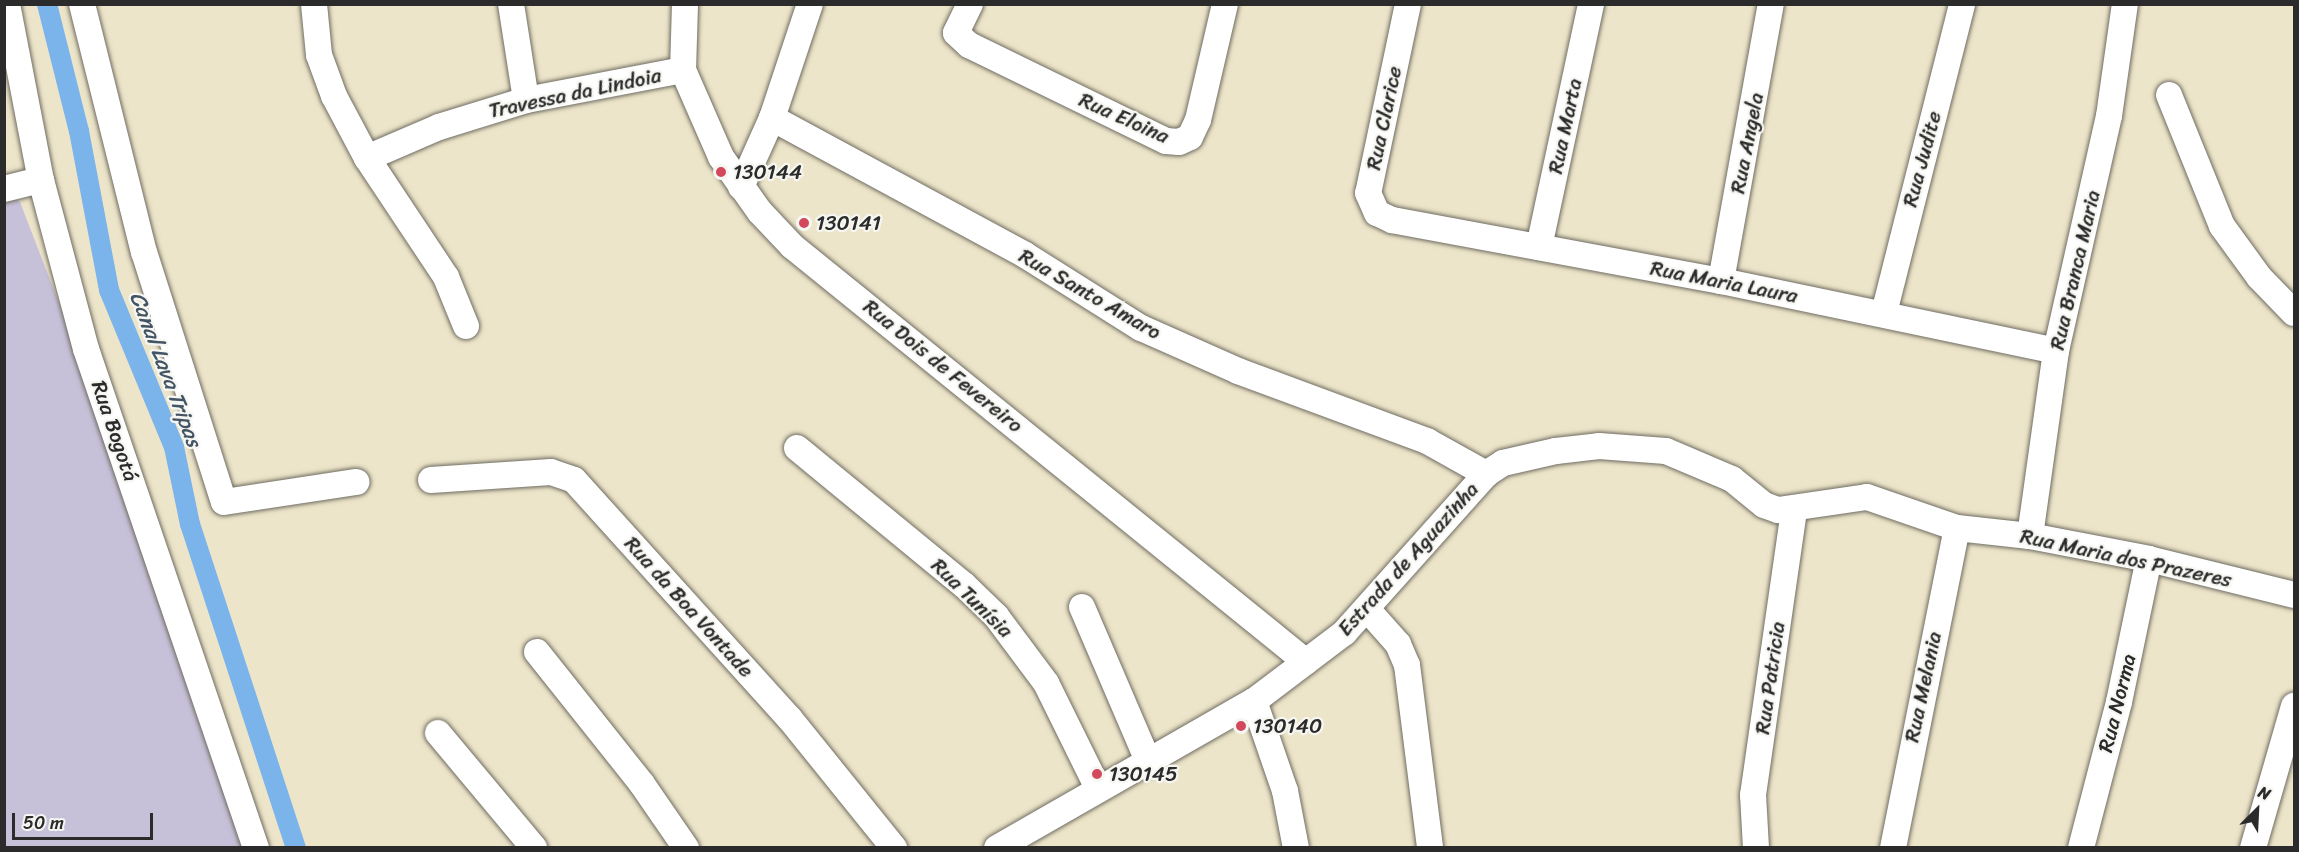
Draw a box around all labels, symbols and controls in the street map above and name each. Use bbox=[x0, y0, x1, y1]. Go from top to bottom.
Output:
street label: Travessa da Lindoia bbox=[486, 62, 664, 124]
street label: Rua Clarice bbox=[1361, 64, 1407, 172]
street label: Rua Marta bbox=[1543, 76, 1587, 176]
street label: Rua Eloina bbox=[1075, 87, 1173, 149]
street label: Rua Angela bbox=[1725, 90, 1769, 196]
street label: Rua Judite bbox=[1897, 109, 1947, 209]
place label: 130144 bbox=[733, 159, 802, 185]
marker: 130144 bbox=[714, 165, 728, 179]
street label: Rua Branca Maria bbox=[2044, 188, 2106, 352]
place label: 130141 bbox=[816, 210, 881, 236]
marker: 130141 bbox=[797, 216, 811, 230]
street label: Rua Santo Amaro bbox=[1014, 243, 1166, 345]
street label: Rua Maria Laura bbox=[1649, 255, 1799, 309]
water label: Canal Lava Tripas bbox=[124, 287, 208, 451]
street label: Rua Dois de Fevereiro bbox=[858, 294, 1028, 438]
street label: Rua Bogotá bbox=[86, 377, 144, 485]
street label: Estrada de Aguazinha bbox=[1332, 477, 1484, 641]
street label: Rua Maria dos Prazeres bbox=[2018, 523, 2234, 593]
street label: Rua da Boa Vontade bbox=[619, 531, 759, 683]
street label: Rua Tunísia bbox=[926, 553, 1018, 643]
street label: Rua Patricia bbox=[1750, 620, 1790, 736]
street label: Rua Melania bbox=[1899, 630, 1947, 744]
street label: Rua Norma bbox=[2093, 651, 2141, 755]
place label: 130140 bbox=[1253, 713, 1322, 739]
marker: 130140 bbox=[1234, 719, 1248, 733]
place label: 130145 bbox=[1109, 761, 1178, 787]
marker: 130145 bbox=[1090, 767, 1104, 781]
text: N bbox=[2254, 778, 2275, 809]
north arrow bbox=[2227, 780, 2287, 840]
scale bar bbox=[15, 801, 156, 839]
text: 50 m bbox=[23, 807, 64, 839]

